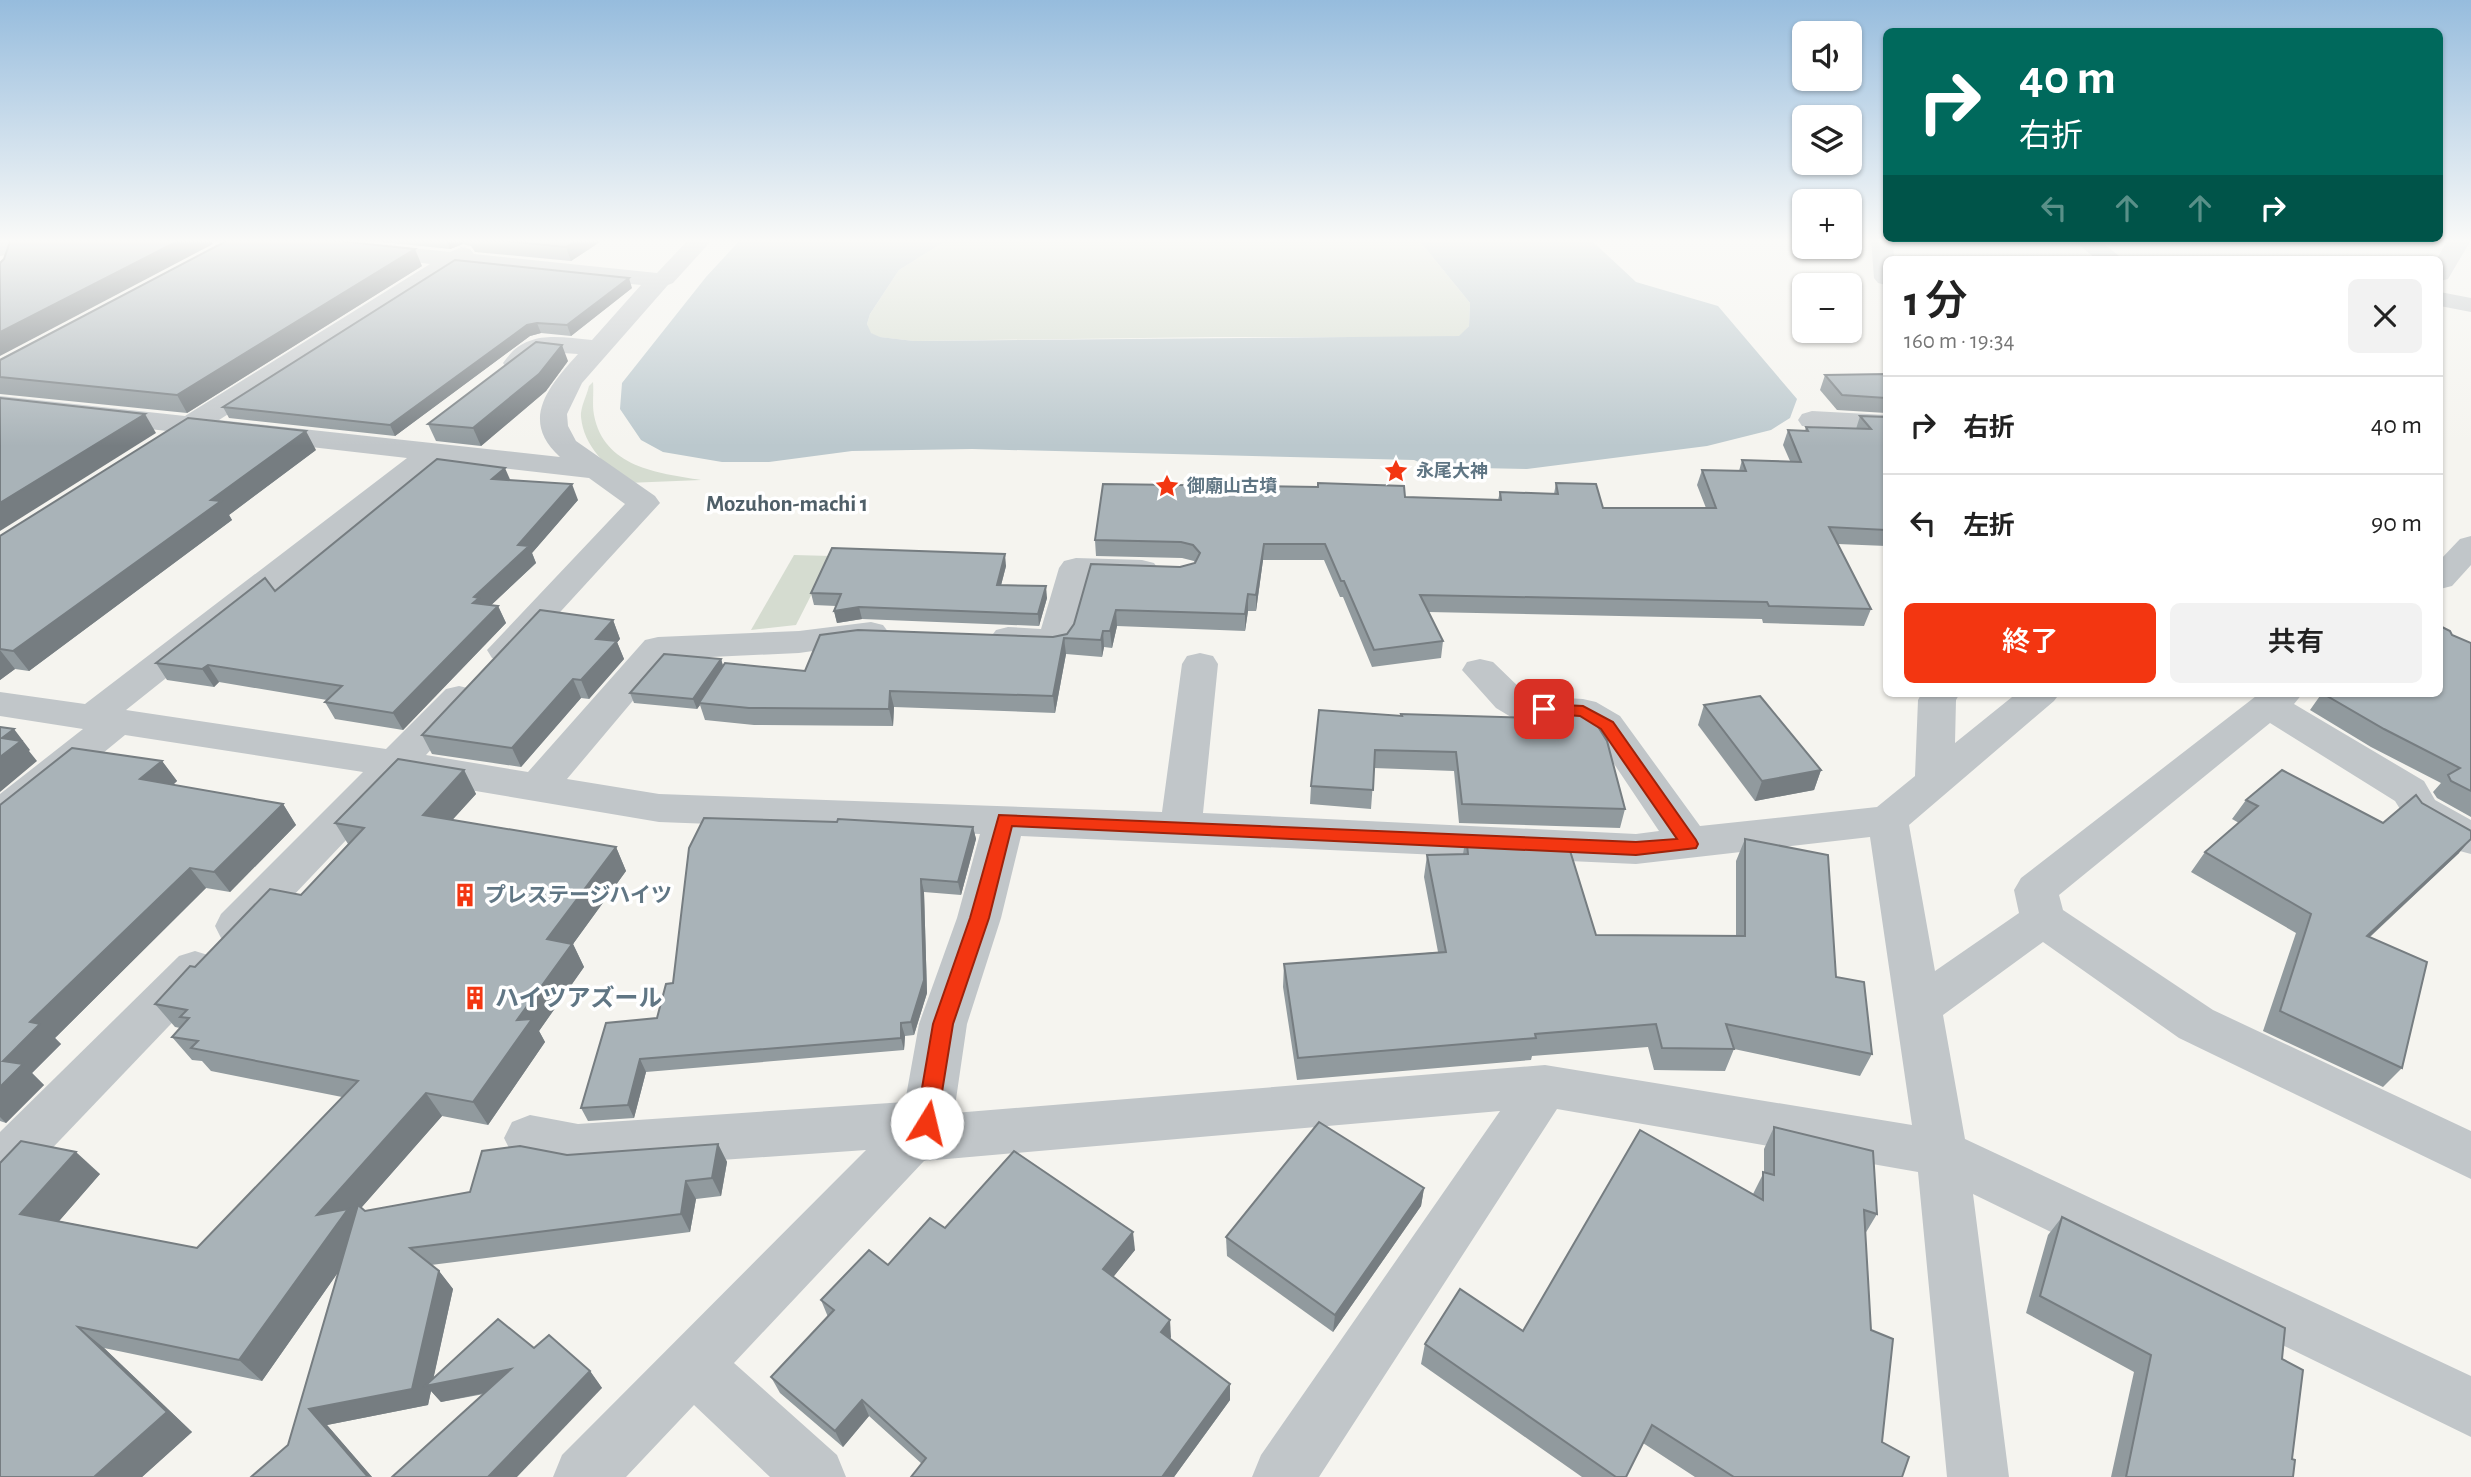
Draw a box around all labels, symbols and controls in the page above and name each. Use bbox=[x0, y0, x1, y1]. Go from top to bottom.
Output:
map controls bbox=[1792, 21, 1862, 343]
button: sound bbox=[1792, 21, 1862, 91]
text: 40 m bbox=[2019, 54, 2116, 103]
icon: right bbox=[1904, 56, 1995, 147]
button: layers bbox=[1792, 105, 1862, 175]
text: 右折 bbox=[2019, 120, 2083, 152]
button: + bbox=[1792, 189, 1862, 259]
icon: left bbox=[2035, 189, 2073, 227]
icon: ahead bbox=[2108, 189, 2146, 227]
icon: ahead bbox=[2181, 189, 2219, 227]
icon: right bbox=[2254, 189, 2292, 227]
button: − bbox=[1792, 273, 1862, 343]
button: close bbox=[2348, 279, 2422, 353]
text: 1 分 bbox=[1904, 281, 1967, 323]
text: 160 m · 19:34 bbox=[1904, 330, 2014, 353]
icon: right bbox=[1904, 406, 1942, 444]
text: 40 m bbox=[2371, 412, 2422, 438]
text: 右折 bbox=[1963, 415, 2015, 441]
place icon: 永尾大神 bbox=[1382, 457, 1410, 485]
place label: 永尾大神 bbox=[1416, 461, 1488, 481]
place icon: 御廟山古墳 bbox=[1153, 472, 1181, 500]
place label: 御廟山古墳 bbox=[1186, 476, 1277, 496]
district label: Mozuhon-machi 1 bbox=[706, 493, 868, 516]
icon: left bbox=[1904, 504, 1942, 542]
text: 90 m bbox=[2371, 510, 2422, 536]
text: 左折 bbox=[1963, 513, 2015, 539]
button: 終了 bbox=[1904, 603, 2156, 683]
button: 共有 bbox=[2170, 603, 2422, 683]
pin bbox=[1514, 679, 1574, 739]
icon: arrive bbox=[1525, 690, 1563, 728]
building icon: プレステージハイツ bbox=[451, 881, 479, 909]
place label: プレステージハイツ bbox=[485, 884, 672, 906]
building icon: ハイツアズール bbox=[461, 984, 489, 1012]
place label: ハイツアズール bbox=[495, 985, 663, 1011]
position arrow bbox=[890, 1086, 964, 1160]

